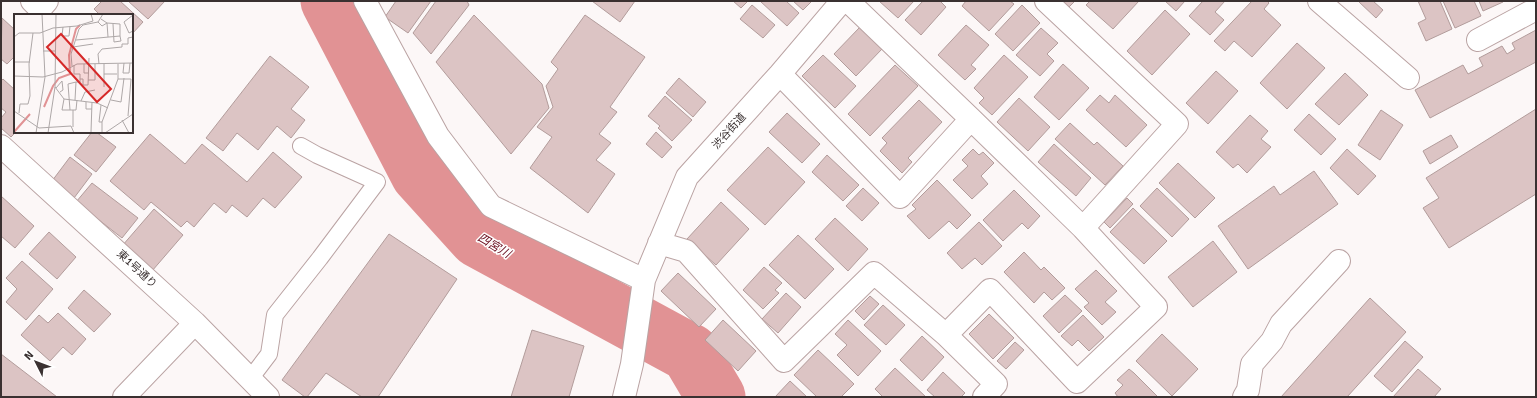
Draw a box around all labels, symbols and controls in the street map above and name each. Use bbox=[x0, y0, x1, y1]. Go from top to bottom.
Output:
inset map bbox=[14, 14, 133, 133]
street label: 渋谷街道 bbox=[709, 110, 749, 152]
water label: 四宮川 bbox=[475, 230, 515, 263]
street label: 東1号通り bbox=[114, 247, 160, 291]
north arrow bbox=[16, 342, 56, 382]
text: N bbox=[22, 348, 36, 363]

